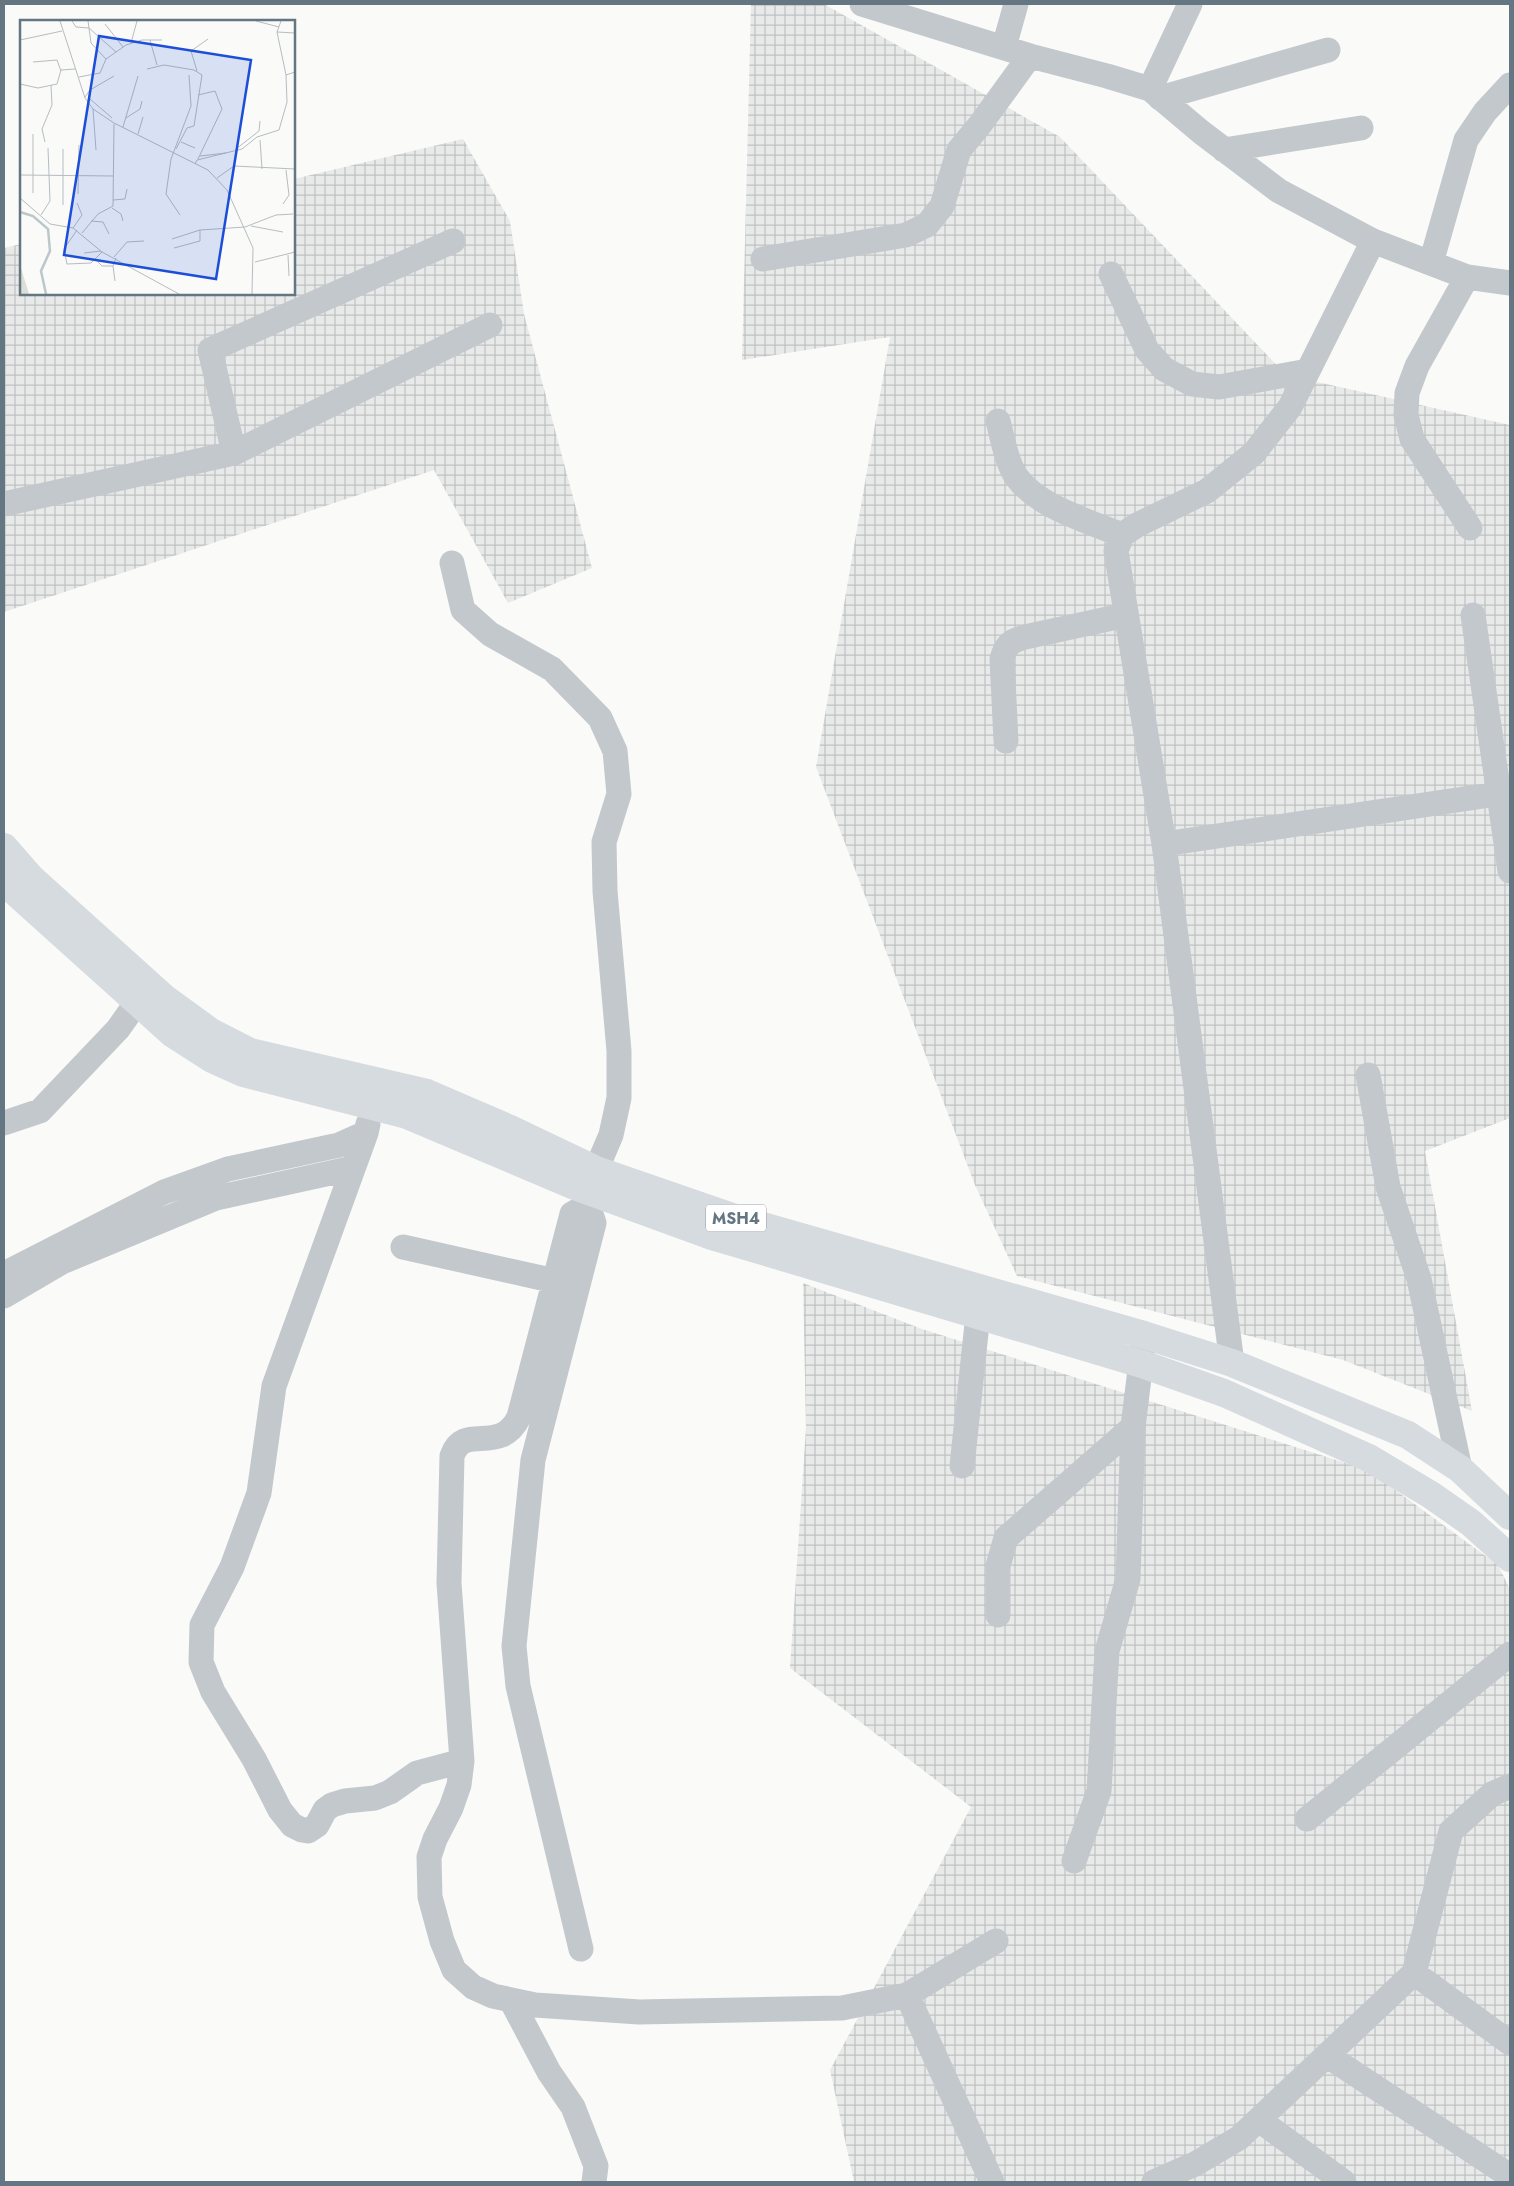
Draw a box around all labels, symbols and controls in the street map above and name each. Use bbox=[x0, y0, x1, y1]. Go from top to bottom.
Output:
inset map bbox=[20, 20, 295, 295]
road number: MSH4 bbox=[706, 1204, 766, 1232]

